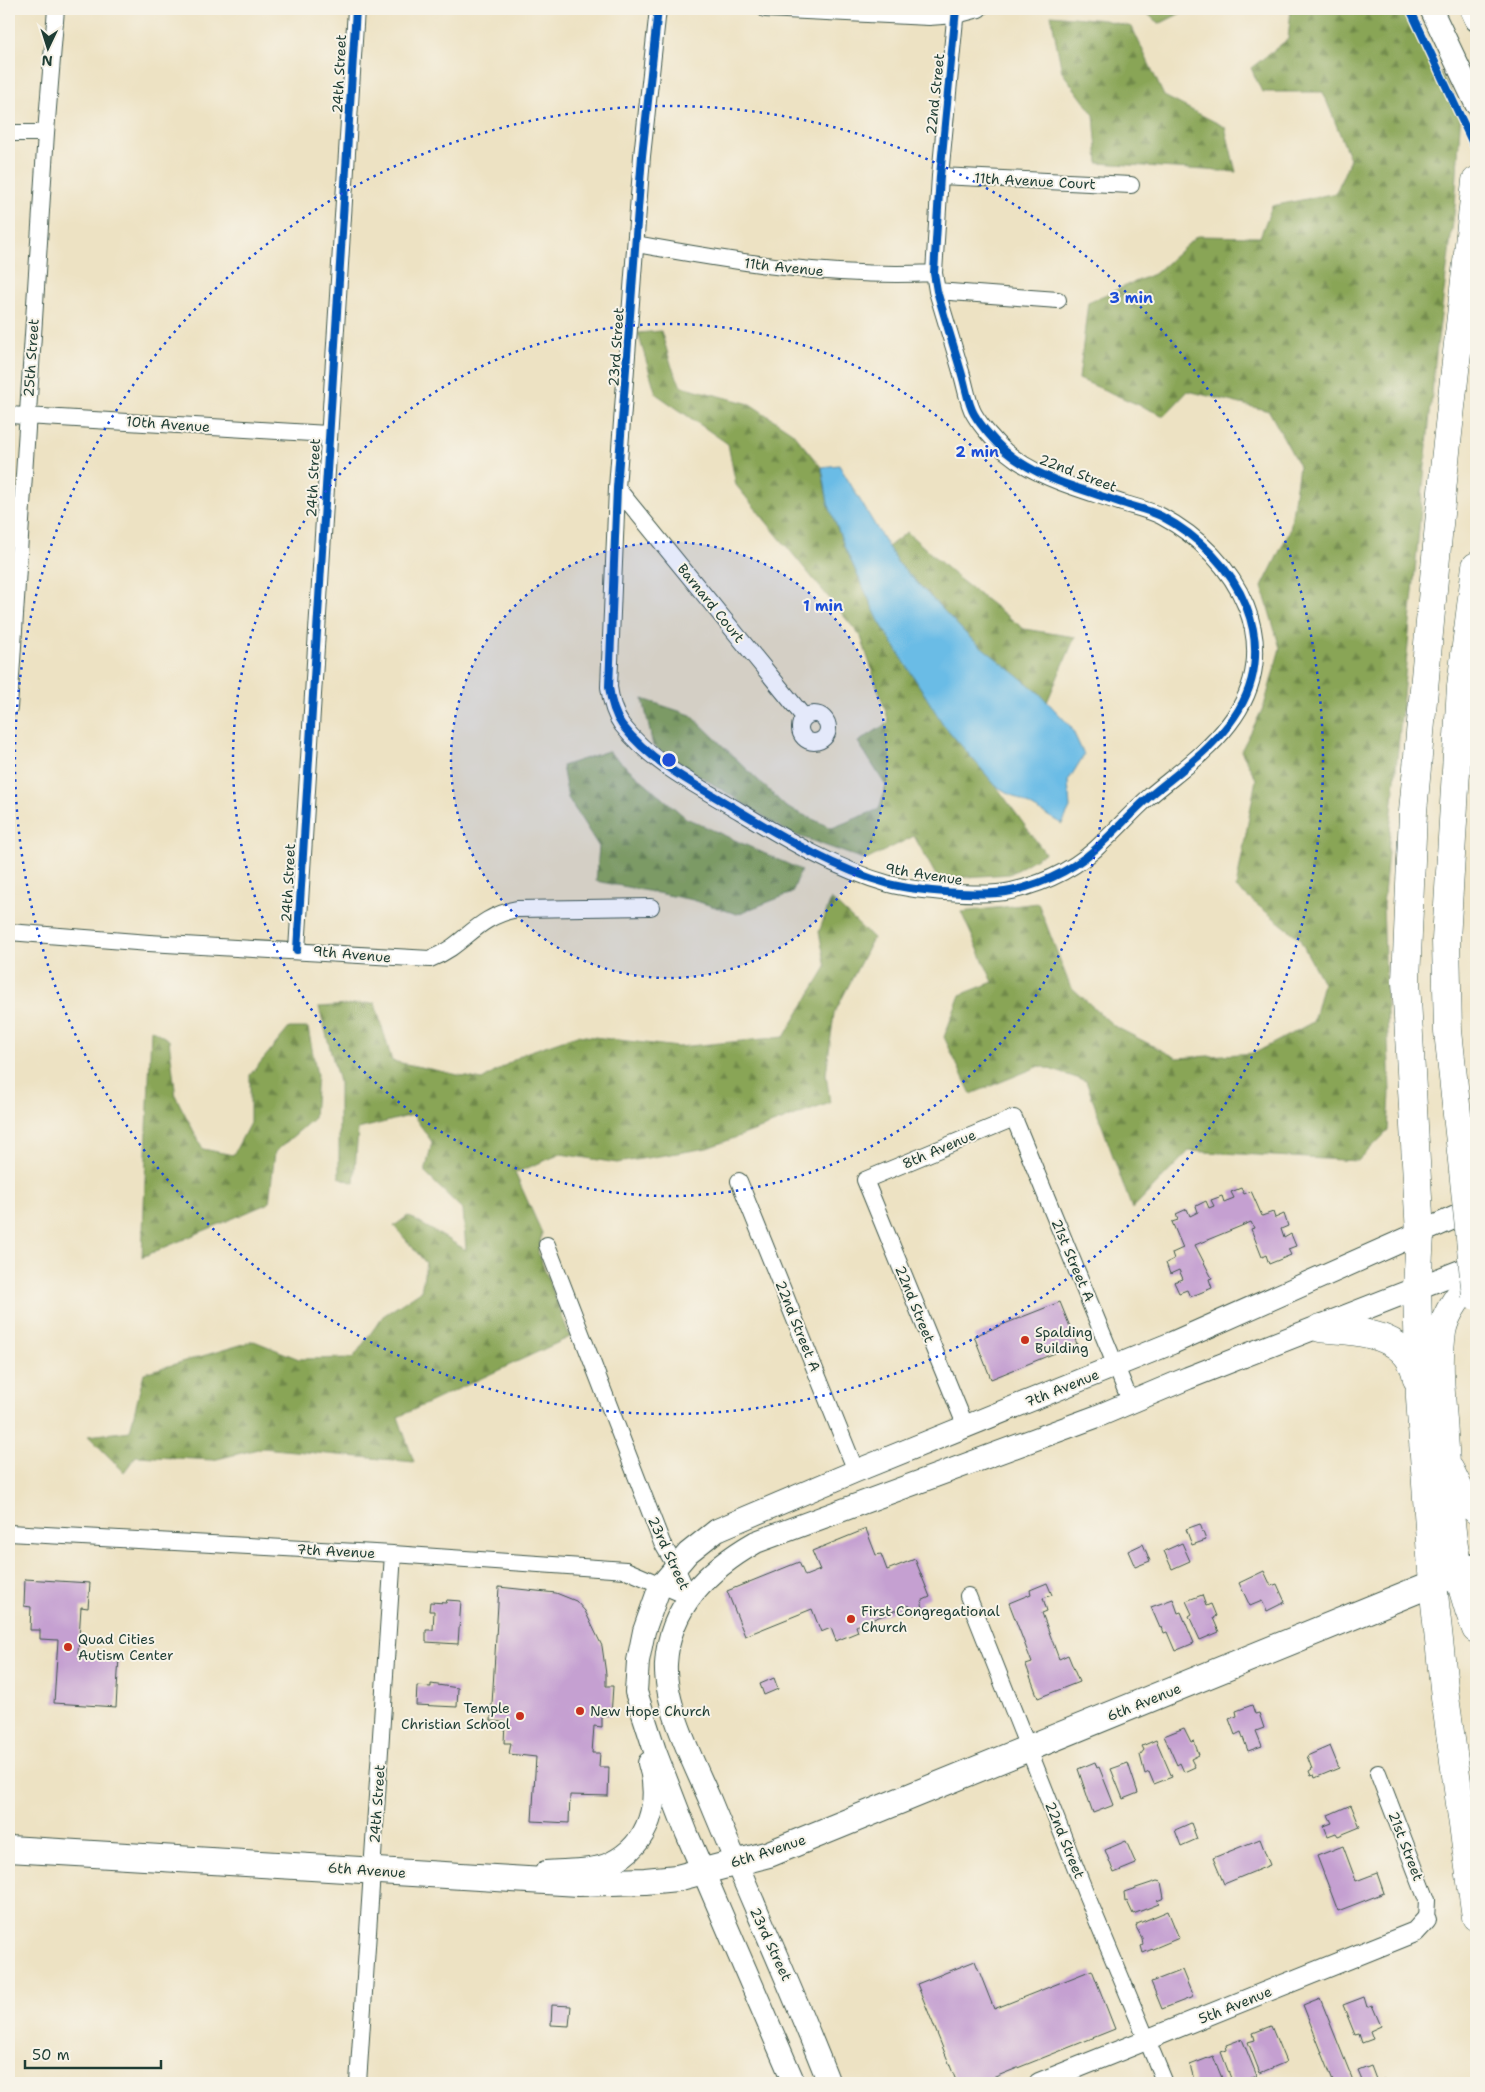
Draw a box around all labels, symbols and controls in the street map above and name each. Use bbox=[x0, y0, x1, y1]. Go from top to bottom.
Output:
north arrow bbox=[22, 22, 72, 72]
street label: 24th Street bbox=[328, 34, 350, 114]
text: N bbox=[41, 52, 53, 70]
street label: 22nd Street bbox=[922, 52, 948, 136]
street label: 11th Avenue Court bbox=[974, 169, 1096, 193]
street label: 11th Avenue bbox=[743, 254, 825, 280]
text: 3 min bbox=[1109, 288, 1153, 308]
street label: 23rd Street bbox=[604, 307, 628, 387]
street label: 25th Street bbox=[19, 318, 43, 398]
street label: 10th Avenue bbox=[125, 412, 211, 436]
street label: 24th Street bbox=[302, 438, 324, 518]
text: 2 min bbox=[955, 442, 999, 462]
street label: 22nd Street bbox=[1037, 450, 1119, 496]
street label: Barnard Court bbox=[674, 560, 748, 646]
text: 1 min bbox=[803, 596, 843, 616]
centre of rings bbox=[660, 751, 678, 769]
street label: 24th Street bbox=[277, 843, 299, 923]
street label: 9th Avenue bbox=[884, 859, 964, 889]
street label: 9th Avenue bbox=[312, 942, 392, 966]
street label: 8th Avenue bbox=[899, 1125, 979, 1173]
street label: 21st Street A bbox=[1048, 1216, 1098, 1304]
street label: 22nd Street bbox=[891, 1263, 939, 1345]
street label: 22nd Street A bbox=[772, 1278, 824, 1374]
place label: Spalding Building bbox=[1035, 1323, 1093, 1357]
marker: Spalding Building bbox=[1019, 1334, 1031, 1346]
street label: 7th Avenue bbox=[1022, 1365, 1102, 1411]
street label: 23rd Street bbox=[644, 1513, 694, 1593]
street label: 7th Avenue bbox=[296, 1540, 376, 1562]
place label: First Congregational Church bbox=[861, 1602, 1000, 1636]
marker: First Congregational Church bbox=[845, 1613, 857, 1625]
place label: Quad Cities Autism Center bbox=[78, 1630, 174, 1664]
marker: Quad Cities Autism Center bbox=[62, 1641, 74, 1653]
street label: 6th Avenue bbox=[1104, 1679, 1184, 1725]
place label: Temple Christian School bbox=[401, 1699, 511, 1733]
place label: New Hope Church bbox=[590, 1702, 711, 1720]
marker: New Hope Church bbox=[574, 1705, 586, 1717]
marker: Temple Christian School bbox=[514, 1710, 526, 1722]
street label: 24th Street bbox=[365, 1764, 389, 1844]
street label: 22nd Street bbox=[1041, 1799, 1089, 1881]
street label: 21st Street bbox=[1384, 1809, 1428, 1883]
street label: 6th Avenue bbox=[728, 1830, 808, 1872]
street label: 6th Avenue bbox=[327, 1858, 407, 1882]
street label: 23rd Street bbox=[746, 1904, 796, 1984]
street label: 5th Avenue bbox=[1196, 1982, 1274, 2028]
scale bar bbox=[25, 2037, 161, 2069]
text: 50 m bbox=[32, 2045, 70, 2065]

